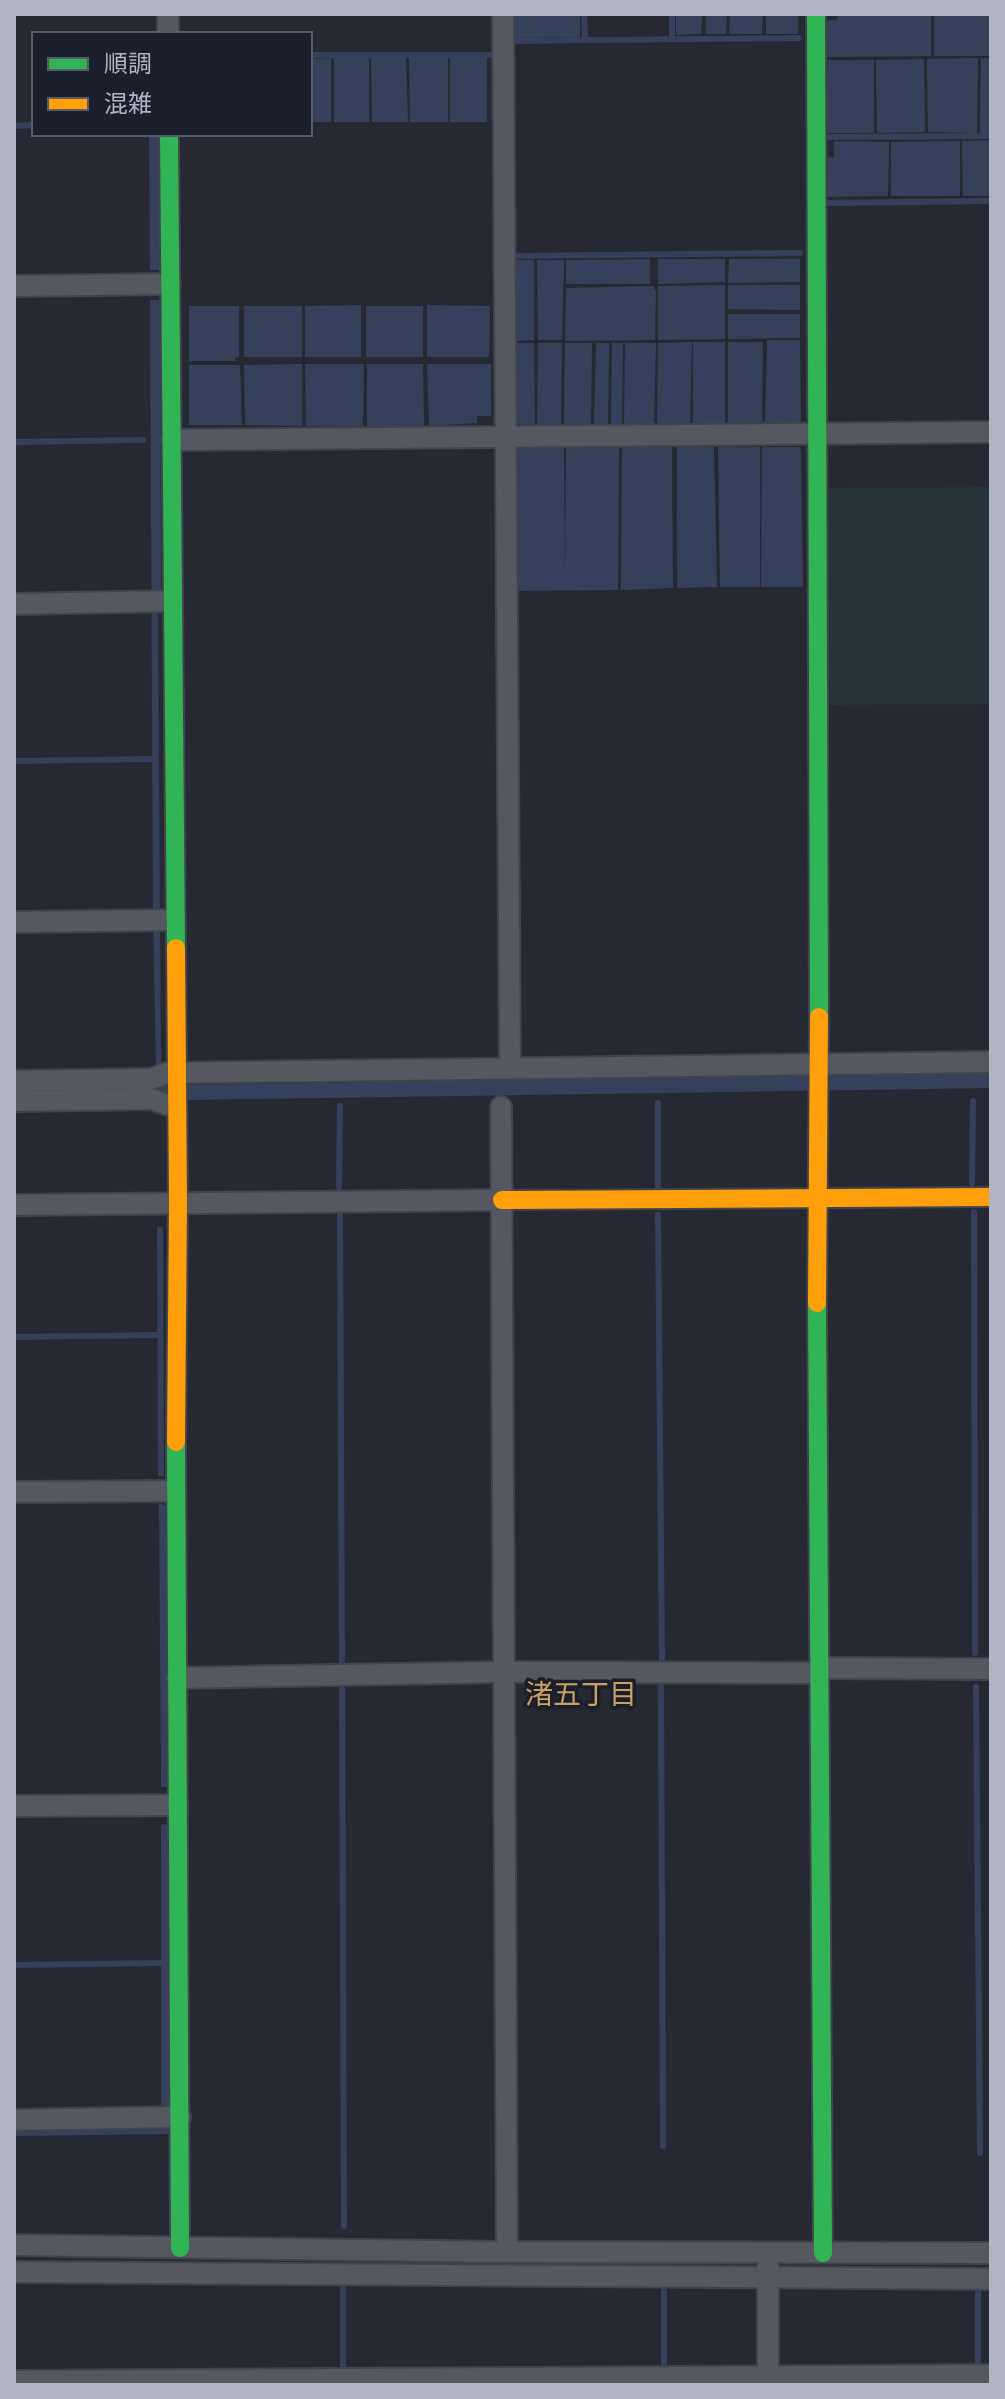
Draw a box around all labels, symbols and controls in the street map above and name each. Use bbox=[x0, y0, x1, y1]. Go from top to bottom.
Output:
legend bbox=[32, 32, 312, 136]
text: 順調 bbox=[104, 48, 152, 80]
text: 混雑 bbox=[104, 88, 152, 120]
district label: 渚五丁目 bbox=[525, 1676, 637, 1714]

